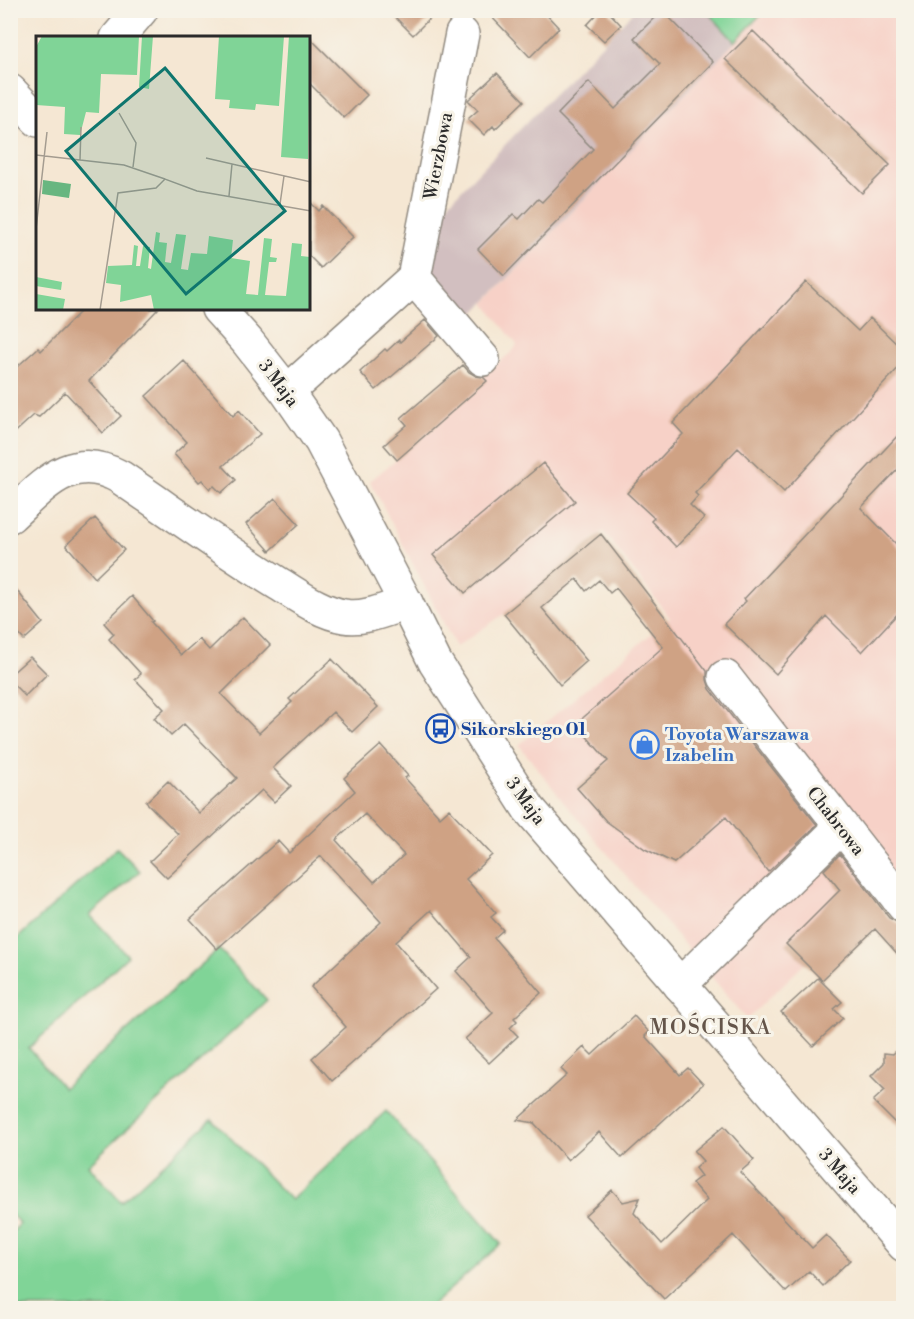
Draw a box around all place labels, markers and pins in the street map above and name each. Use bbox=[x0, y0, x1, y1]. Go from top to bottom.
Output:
bus stop icon: Sikorskiego 01 bbox=[424, 713, 456, 745]
place label: Sikorskiego 01 bbox=[461, 718, 587, 741]
place label: Toyota Warszawa Izabelin bbox=[665, 723, 809, 767]
shop icon: Toyota Warszawa Izabelin bbox=[628, 728, 660, 760]

